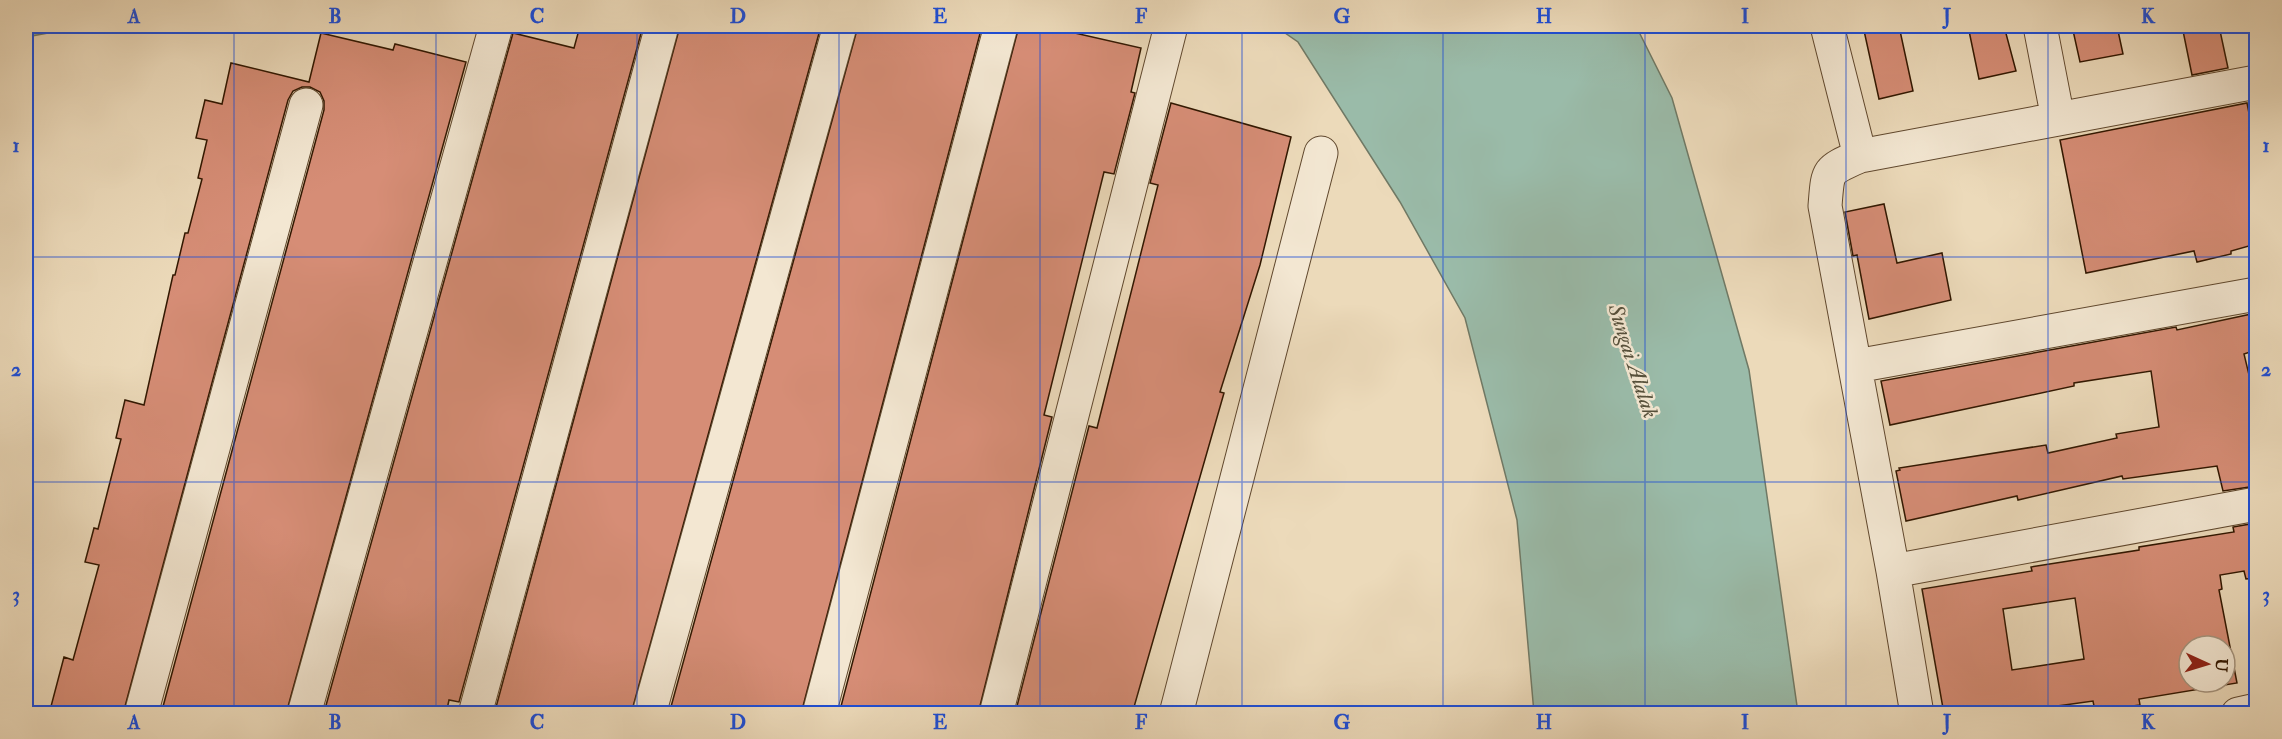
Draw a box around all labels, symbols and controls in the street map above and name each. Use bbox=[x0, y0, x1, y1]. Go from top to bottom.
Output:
text: A bbox=[127, 4, 141, 29]
text: B bbox=[328, 4, 342, 29]
text: C bbox=[530, 4, 544, 29]
text: D bbox=[730, 4, 746, 29]
text: E bbox=[933, 4, 948, 29]
text: F bbox=[1135, 4, 1148, 29]
text: G bbox=[1334, 4, 1351, 29]
text: H bbox=[1536, 4, 1552, 29]
text: I bbox=[1741, 4, 1749, 29]
text: J bbox=[1942, 4, 1951, 29]
text: K bbox=[2141, 4, 2156, 29]
text: 1 bbox=[12, 133, 20, 158]
text: 1 bbox=[2262, 133, 2270, 158]
water label: Sungai Alalak bbox=[1601, 300, 1665, 421]
text: 2 bbox=[11, 357, 21, 382]
text: 2 bbox=[2261, 357, 2271, 382]
text: 3 bbox=[12, 582, 20, 607]
text: 3 bbox=[2262, 582, 2270, 607]
north arrow bbox=[2177, 634, 2237, 694]
text: U bbox=[2210, 658, 2231, 673]
text: A bbox=[127, 710, 141, 735]
text: B bbox=[328, 710, 342, 735]
text: C bbox=[530, 710, 544, 735]
text: D bbox=[730, 710, 746, 735]
text: E bbox=[933, 710, 948, 735]
text: F bbox=[1135, 710, 1148, 735]
text: G bbox=[1334, 710, 1351, 735]
text: H bbox=[1536, 710, 1552, 735]
text: I bbox=[1741, 710, 1749, 735]
text: J bbox=[1942, 710, 1951, 735]
text: K bbox=[2141, 710, 2156, 735]

